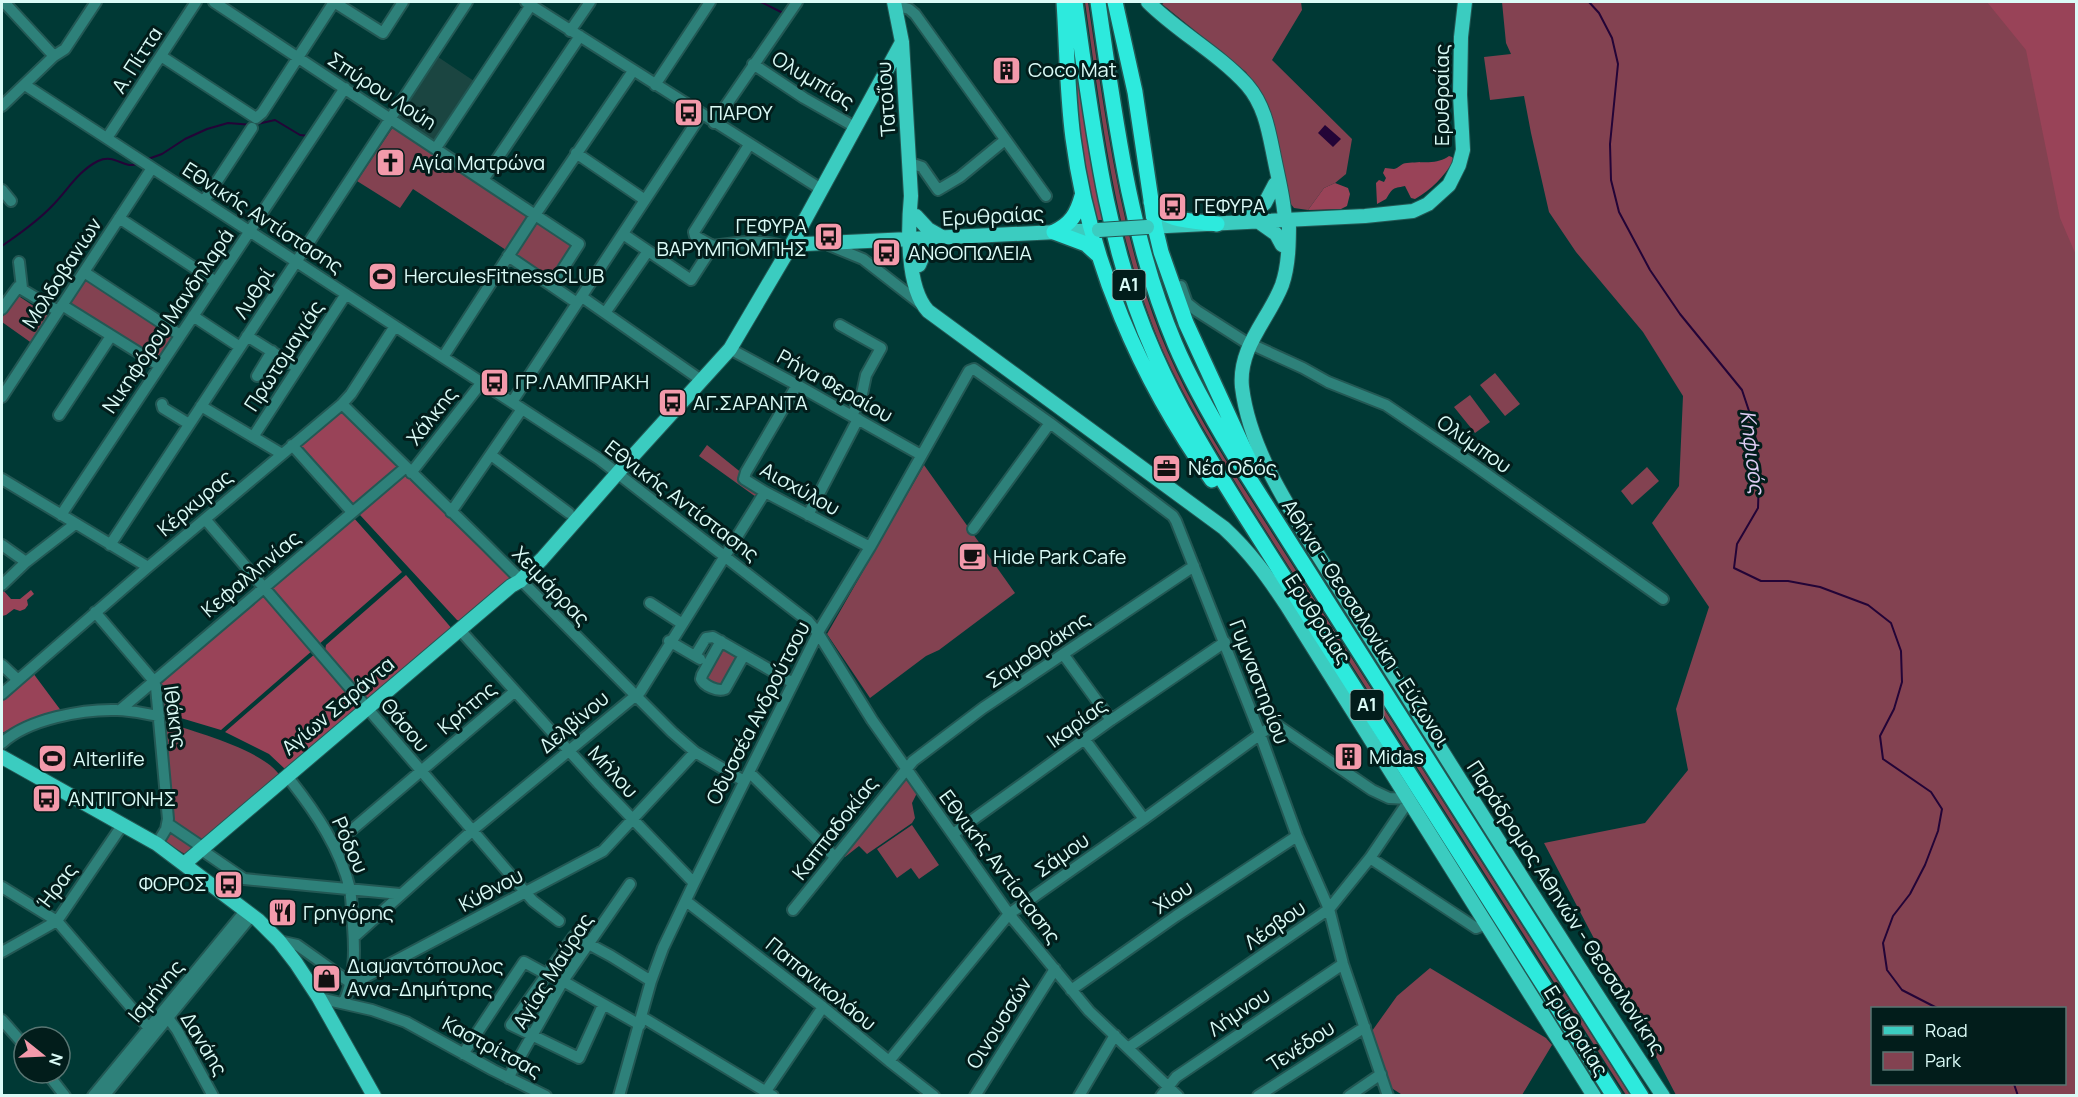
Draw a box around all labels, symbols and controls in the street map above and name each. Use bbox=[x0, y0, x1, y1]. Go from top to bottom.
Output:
street label: Α. Πίττα bbox=[105, 21, 168, 98]
street label: Ολυμπίας bbox=[767, 44, 859, 115]
street label: Ερυθραίας bbox=[1428, 44, 1455, 146]
street label: Σπύρου Λούη bbox=[323, 45, 442, 136]
building icon: Coco Mat bbox=[991, 54, 1023, 86]
place label: Coco Mat bbox=[1028, 56, 1117, 83]
street label: Τατοΐου bbox=[869, 61, 902, 137]
bus stop icon: ΠΑΡΟΥ bbox=[672, 97, 704, 129]
place label: ΠΑΡΟΥ bbox=[709, 99, 773, 126]
church icon: Αγία Ματρώνα bbox=[375, 147, 407, 179]
place label: Αγία Ματρώνα bbox=[412, 149, 545, 176]
street label: Εθνικής Αντίστασης bbox=[178, 156, 349, 280]
bus stop icon: ΓΕΦΥΡΑ bbox=[1157, 190, 1189, 222]
place label: ΓΕΦΥΡΑ bbox=[1194, 192, 1266, 219]
street label: Ερυθραίας bbox=[941, 199, 1045, 232]
street label: Μολδοβανιων bbox=[16, 212, 107, 333]
place label: ΓΕΦΥΡΑ ΒΑΡΥΜΠΟΜΠΗΣ bbox=[656, 212, 807, 262]
bus stop icon: ΓΕΦΥΡΑ ΒΑΡΥΜΠΟΜΠΗΣ bbox=[812, 221, 844, 253]
street label: Νικηφόρου Μανδηλαρά bbox=[96, 223, 240, 418]
bus stop icon: ΑΝΘΟΠΩΛΕΙΑ bbox=[871, 237, 903, 269]
place label: ΑΝΘΟΠΩΛΕΙΑ bbox=[908, 239, 1032, 266]
sports icon: HerculesFitnessCLUB bbox=[367, 260, 399, 292]
street label: Λυθρί bbox=[227, 262, 280, 324]
place label: HerculesFitnessCLUB bbox=[404, 262, 604, 289]
road number: Α1 bbox=[1112, 270, 1146, 300]
street label: Πρωτομαγιάς bbox=[238, 295, 329, 416]
street label: Ρήγα Φεραίου bbox=[773, 343, 898, 428]
bus stop icon: ΓΡ.ΛΑΜΠΡΑΚΗ bbox=[478, 366, 510, 398]
place label: ΓΡ.ΛΑΜΠΡΑΚΗ bbox=[515, 368, 649, 395]
street label: Χάλκης bbox=[400, 381, 463, 451]
bus stop icon: ΑΓ.ΣΑΡΑΝΤΑ bbox=[656, 387, 688, 419]
place label: ΑΓ.ΣΑΡΑΝΤΑ bbox=[693, 389, 808, 416]
street label: Ολύμπου bbox=[1432, 408, 1517, 479]
water label: Κηφισός bbox=[1734, 409, 1772, 498]
street label: Εθνικής Αντίστασης bbox=[600, 434, 765, 567]
office icon: Νέα Οδός bbox=[1151, 452, 1183, 484]
place label: Νέα Οδός bbox=[1188, 454, 1277, 481]
street label: Αισχύλου bbox=[756, 456, 845, 521]
street label: Κέρκυρας bbox=[151, 463, 238, 542]
street label: Αθήνα - Θεσσαλονίκη - Εύζωνοι bbox=[1276, 494, 1457, 752]
street label: Κεφαλληνίας bbox=[195, 524, 306, 623]
street label: Χειμάρρας bbox=[507, 540, 596, 631]
cafe icon: Hide Park Cafe bbox=[956, 541, 988, 573]
place label: Hide Park Cafe bbox=[993, 543, 1127, 570]
street label: Ερυθραίας bbox=[1279, 569, 1358, 669]
street label: Σαμοθράκης bbox=[981, 605, 1095, 694]
street label: Οδυσσέα Ανδρούτσου bbox=[700, 616, 816, 809]
street label: Γυμναστηρίου bbox=[1223, 616, 1296, 748]
street label: Αγίων Σαράντα bbox=[276, 650, 400, 761]
street label: Κρήτης bbox=[432, 675, 502, 740]
street label: Ιθάκης bbox=[158, 684, 193, 750]
street label: Δελβίνου bbox=[533, 684, 614, 759]
road number: Α1 bbox=[1350, 690, 1384, 720]
street label: Θάσου bbox=[375, 692, 436, 757]
street label: Ικαρίας bbox=[1041, 692, 1112, 754]
street label: Μήλου bbox=[582, 740, 644, 804]
building icon: Midas bbox=[1332, 741, 1364, 773]
sports icon: Alterlife bbox=[36, 743, 68, 775]
place label: Midas bbox=[1369, 743, 1424, 770]
place label: Alterlife bbox=[73, 745, 145, 772]
street label: Παράδρομος Αθηνών - Θεσσαλονίκης bbox=[1461, 755, 1672, 1060]
street label: Καππαδοκίας bbox=[786, 770, 884, 885]
bus stop icon: ΑΝΤΙΓΟΝΗΣ bbox=[31, 783, 63, 815]
street label: Εθνικής Αντίστασης bbox=[934, 784, 1067, 949]
place label: ΑΝΤΙΓΟΝΗΣ bbox=[68, 785, 176, 812]
street label: Ρόδου bbox=[326, 812, 375, 877]
street label: Σάμου bbox=[1029, 826, 1094, 883]
street label: Ήρας bbox=[30, 857, 83, 914]
street label: Κύθνου bbox=[454, 861, 528, 918]
bus stop icon: ΦΟΡΟΣ bbox=[212, 868, 244, 900]
place label: ΦΟΡΟΣ bbox=[139, 870, 207, 897]
street label: Χίου bbox=[1148, 874, 1198, 920]
street label: Λέσβου bbox=[1239, 894, 1311, 955]
restaurant icon: Γρηγόρης bbox=[266, 897, 298, 929]
place label: Γρηγόρης bbox=[303, 899, 394, 926]
street label: Αγίας Μαύρας bbox=[506, 908, 599, 1034]
street label: Παπανικολάου bbox=[761, 931, 882, 1036]
place label: Διαμαντόπουλος Αννα-Δημήτρης bbox=[347, 952, 504, 1002]
street label: Ισμήνης bbox=[122, 954, 190, 1028]
shop icon: Διαμαντόπουλος Αννα-Δημήτρης bbox=[310, 962, 342, 994]
street label: Οινουσσών bbox=[960, 972, 1037, 1074]
street label: Ερυθραίας bbox=[1538, 980, 1615, 1081]
street label: Λήμνου bbox=[1202, 981, 1275, 1042]
street label: Δανάης bbox=[175, 1007, 234, 1081]
legend bbox=[1871, 1007, 2066, 1085]
street label: Καστρίτσας bbox=[438, 1009, 547, 1084]
street label: Τενέδου bbox=[1262, 1014, 1340, 1077]
text: Road bbox=[1925, 1018, 1968, 1042]
north arrow bbox=[12, 1025, 72, 1085]
text: Park bbox=[1925, 1048, 1962, 1072]
text: N bbox=[44, 1051, 69, 1069]

